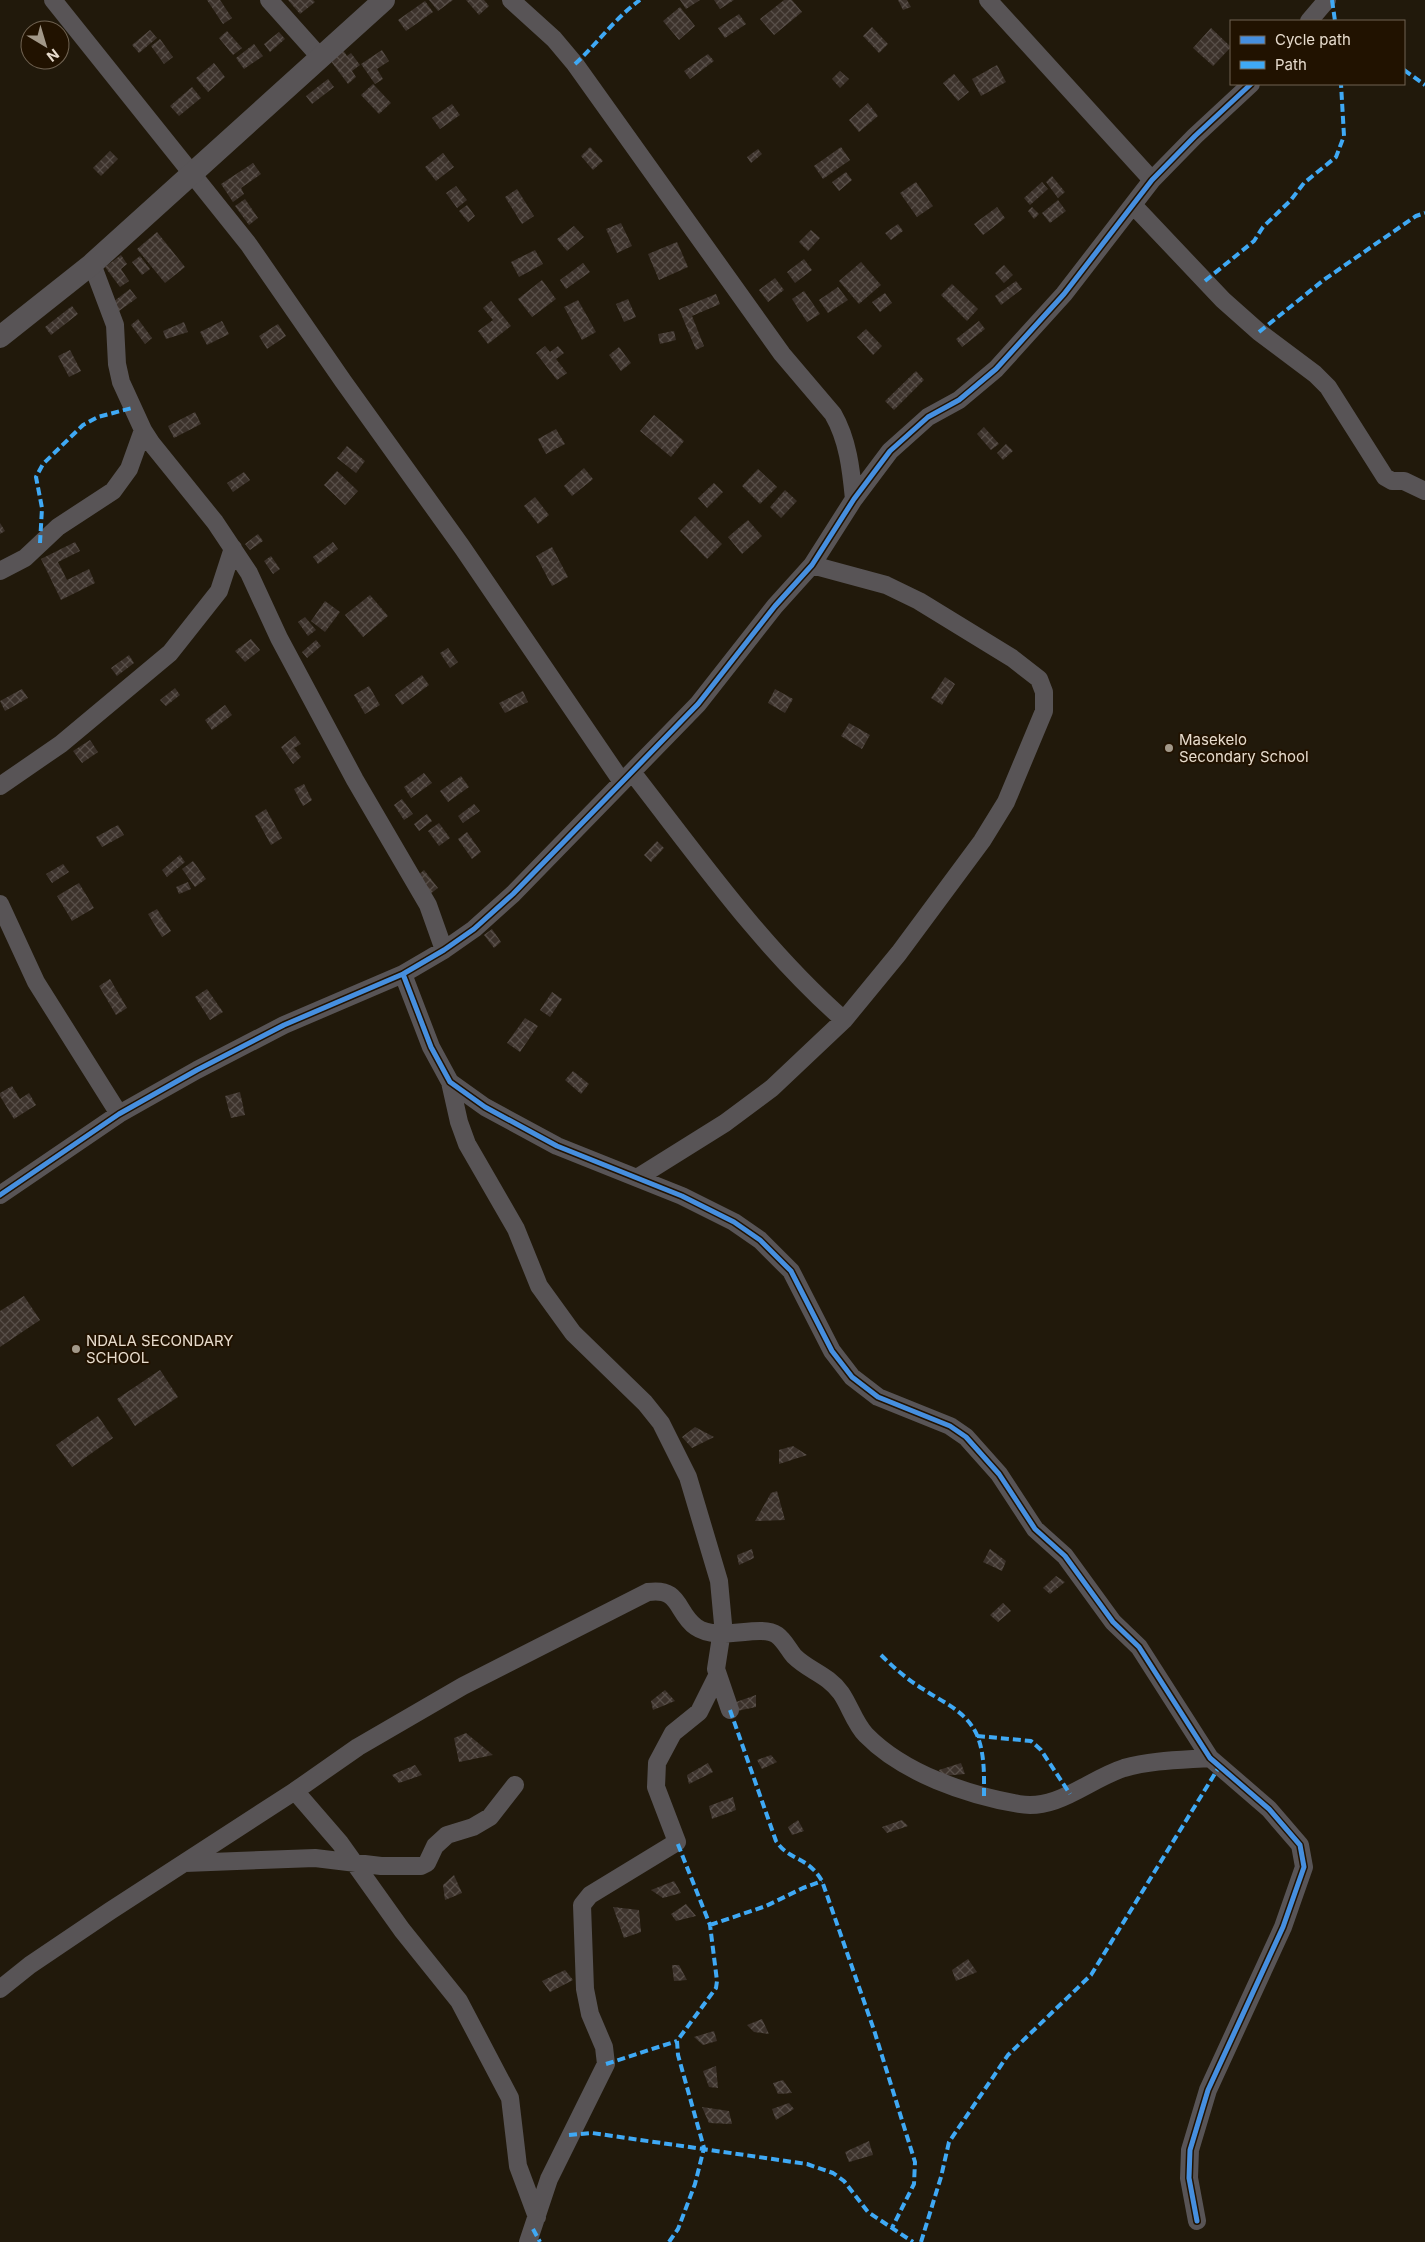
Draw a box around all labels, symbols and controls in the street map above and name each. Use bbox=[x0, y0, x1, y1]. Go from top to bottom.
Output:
north arrow bbox=[20, 20, 70, 70]
legend bbox=[1230, 20, 1405, 85]
text: Cycle path bbox=[1275, 30, 1351, 49]
text: N bbox=[44, 46, 63, 66]
text: Path bbox=[1275, 55, 1307, 74]
place label: Masekelo Secondary School bbox=[1179, 730, 1309, 766]
marker: Masekelo Secondary School bbox=[1163, 742, 1175, 754]
place label: NDALA SECONDARY SCHOOL bbox=[86, 1331, 234, 1367]
marker: NDALA SECONDARY SCHOOL bbox=[70, 1343, 82, 1355]

